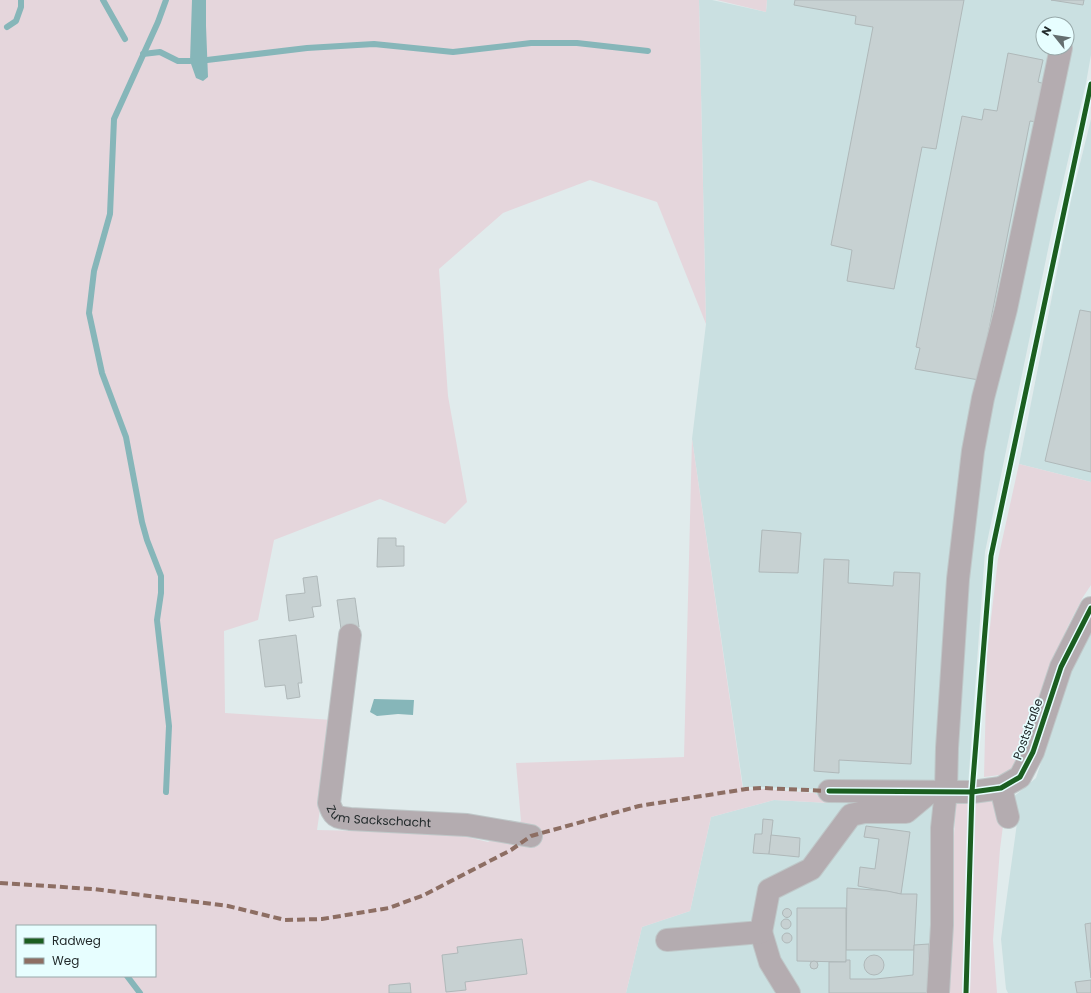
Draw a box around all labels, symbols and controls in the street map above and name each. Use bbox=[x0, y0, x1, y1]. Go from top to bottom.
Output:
north arrow bbox=[1035, 16, 1075, 56]
text: N bbox=[1037, 23, 1055, 39]
street label: Poststraße bbox=[1009, 696, 1046, 762]
street label: Zum Sackschacht bbox=[323, 803, 431, 831]
legend bbox=[16, 925, 156, 977]
text: Radweg bbox=[52, 932, 101, 949]
text: Weg bbox=[52, 952, 79, 969]

